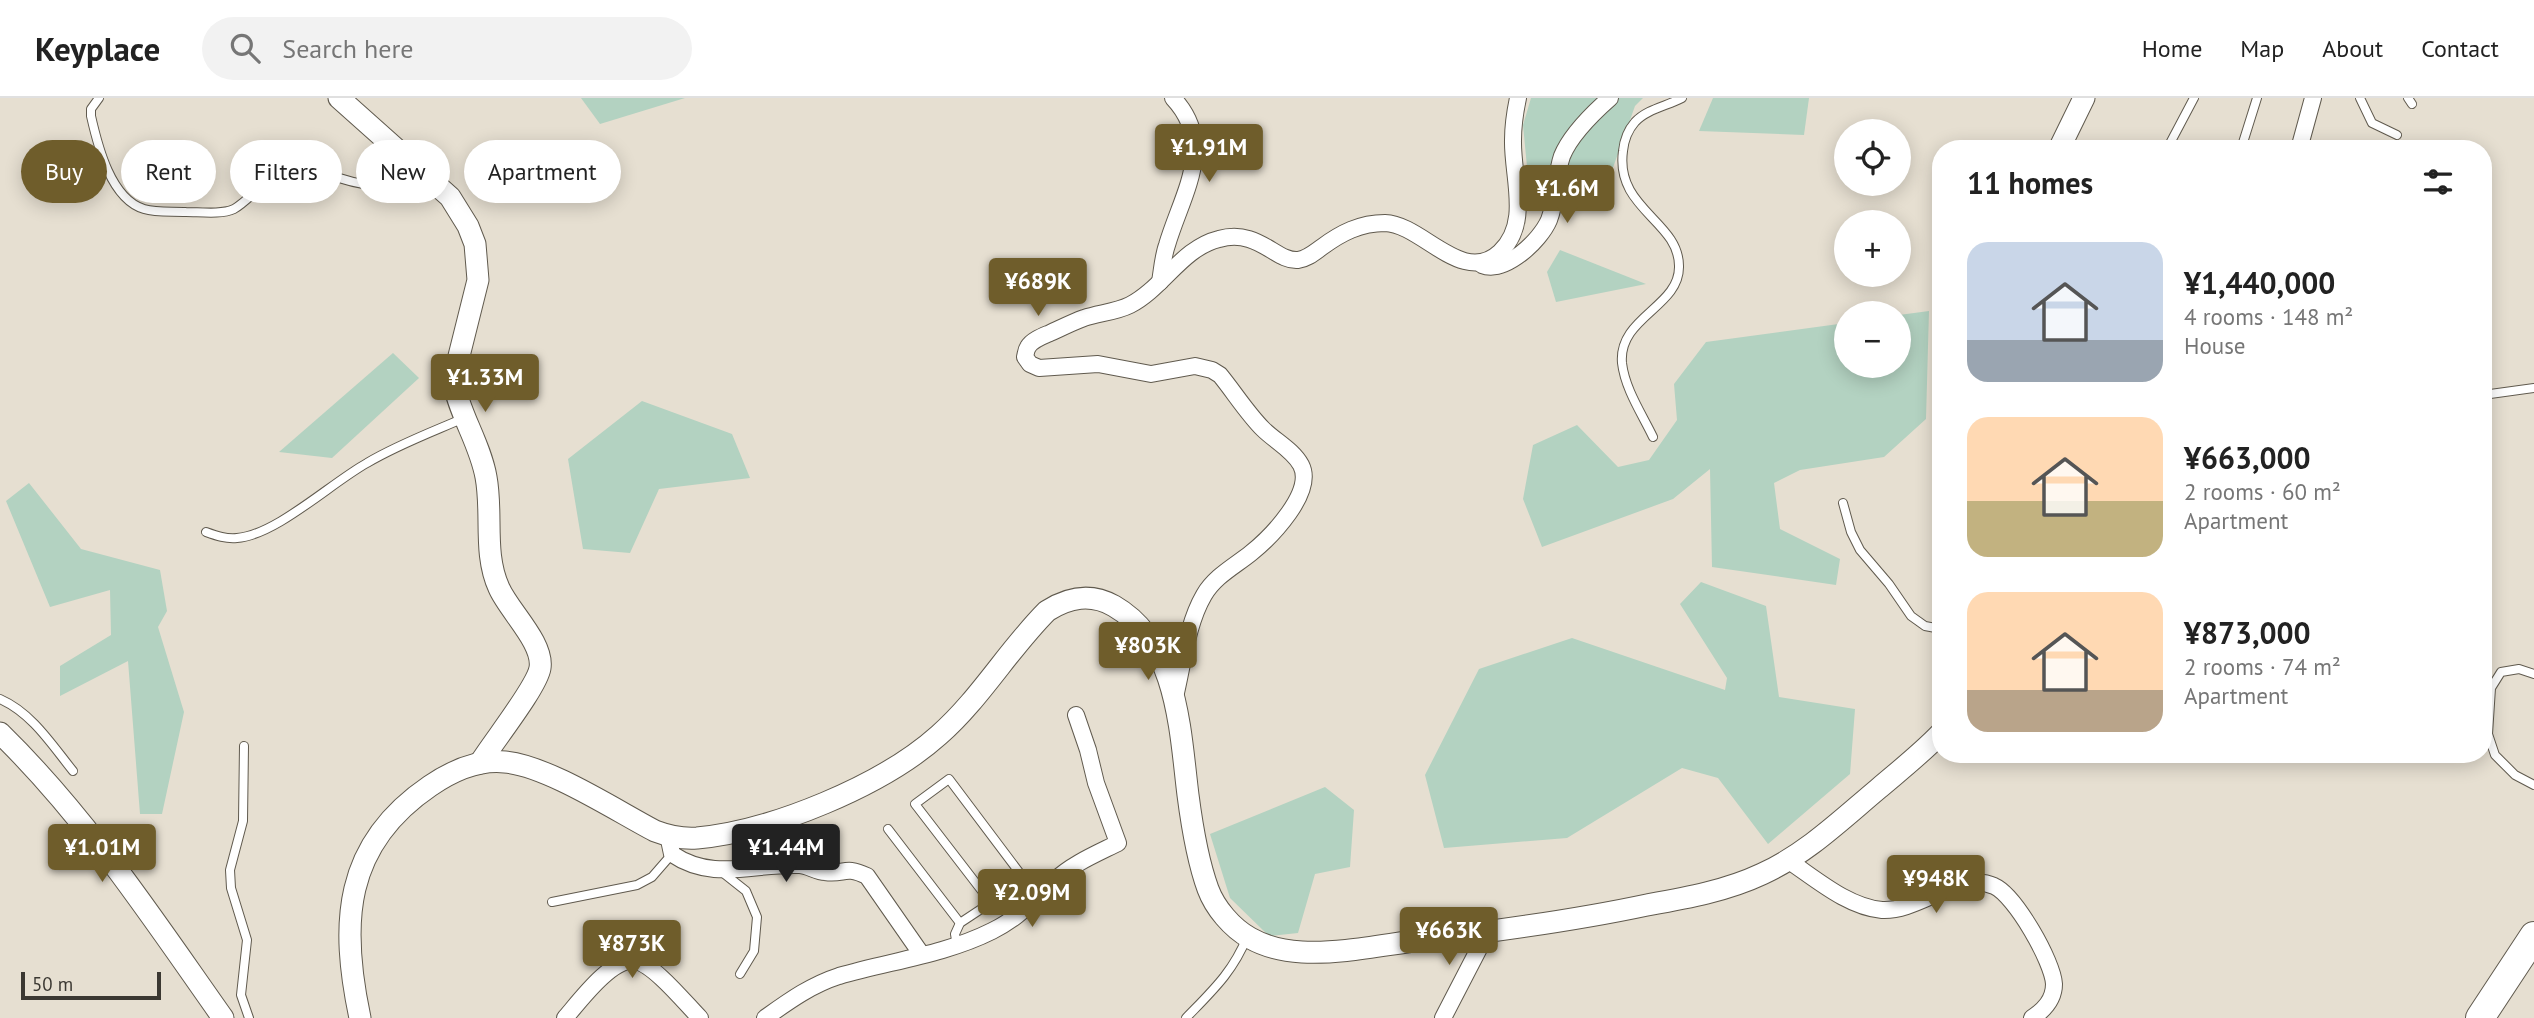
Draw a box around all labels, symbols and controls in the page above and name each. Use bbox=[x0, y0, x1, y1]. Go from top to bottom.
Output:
search box bbox=[202, 17, 692, 80]
text: Keyplace bbox=[35, 27, 160, 70]
icon: search bbox=[226, 29, 264, 67]
text: Search here bbox=[282, 32, 413, 65]
text: Home bbox=[2142, 33, 2202, 64]
text: Map bbox=[2240, 33, 2284, 64]
text: About bbox=[2322, 33, 2383, 64]
text: Contact bbox=[2421, 33, 2499, 64]
map controls bbox=[1834, 119, 1911, 378]
button: locate bbox=[1834, 119, 1911, 196]
pin: ¥1.91M bbox=[1152, 125, 1266, 184]
text: ¥1.91M bbox=[1171, 132, 1247, 161]
chip: Buy bbox=[21, 140, 107, 203]
chip: Rent bbox=[121, 140, 216, 203]
chip: Filters bbox=[230, 140, 342, 203]
chip: New bbox=[356, 140, 450, 203]
chip: Apartment bbox=[464, 140, 621, 203]
text: 11 homes bbox=[1967, 163, 2093, 202]
icon: filters bbox=[2419, 163, 2457, 201]
pin: ¥1.6M bbox=[1518, 166, 1616, 225]
text: ¥1.6M bbox=[1535, 173, 1599, 202]
button: + bbox=[1834, 210, 1911, 287]
pin: ¥689K bbox=[989, 258, 1087, 318]
text: ¥1,440,000 bbox=[2184, 263, 2335, 302]
text: ¥689K bbox=[1005, 266, 1071, 295]
icon: home bbox=[2023, 270, 2107, 354]
button: − bbox=[1834, 301, 1911, 378]
text: 4 rooms · 148 m² bbox=[2184, 302, 2353, 331]
text: House bbox=[2184, 331, 2246, 360]
pin: ¥1.33M bbox=[428, 354, 542, 414]
text: ¥1.33M bbox=[447, 362, 523, 391]
text: ¥663,000 bbox=[2184, 438, 2311, 477]
icon: home bbox=[2023, 445, 2107, 529]
text: 2 rooms · 60 m² bbox=[2184, 477, 2341, 506]
text: Apartment bbox=[2184, 506, 2288, 535]
text: ¥873,000 bbox=[2184, 613, 2311, 652]
icon: home bbox=[2023, 620, 2107, 704]
pin: ¥803K bbox=[1099, 622, 1197, 682]
text: ¥803K bbox=[1115, 630, 1181, 659]
text: 2 rooms · 74 m² bbox=[2184, 652, 2341, 681]
text: Apartment bbox=[2184, 681, 2288, 710]
pin: ¥1.01M bbox=[45, 824, 159, 884]
pin: ¥1.44M bbox=[729, 824, 843, 884]
text: ¥1.01M bbox=[64, 832, 140, 861]
text: ¥1.44M bbox=[748, 832, 824, 861]
pin: ¥948K bbox=[1887, 856, 1985, 915]
text: ¥948K bbox=[1903, 863, 1969, 892]
pin: ¥2.09M bbox=[975, 870, 1089, 929]
text: ¥2.09M bbox=[994, 877, 1070, 906]
pin: ¥663K bbox=[1400, 908, 1498, 967]
text: ¥663K bbox=[1416, 915, 1482, 944]
pin: ¥873K bbox=[583, 920, 681, 980]
text: ¥873K bbox=[599, 928, 665, 957]
scale bar bbox=[21, 969, 161, 1001]
text: 50 m bbox=[32, 972, 73, 996]

